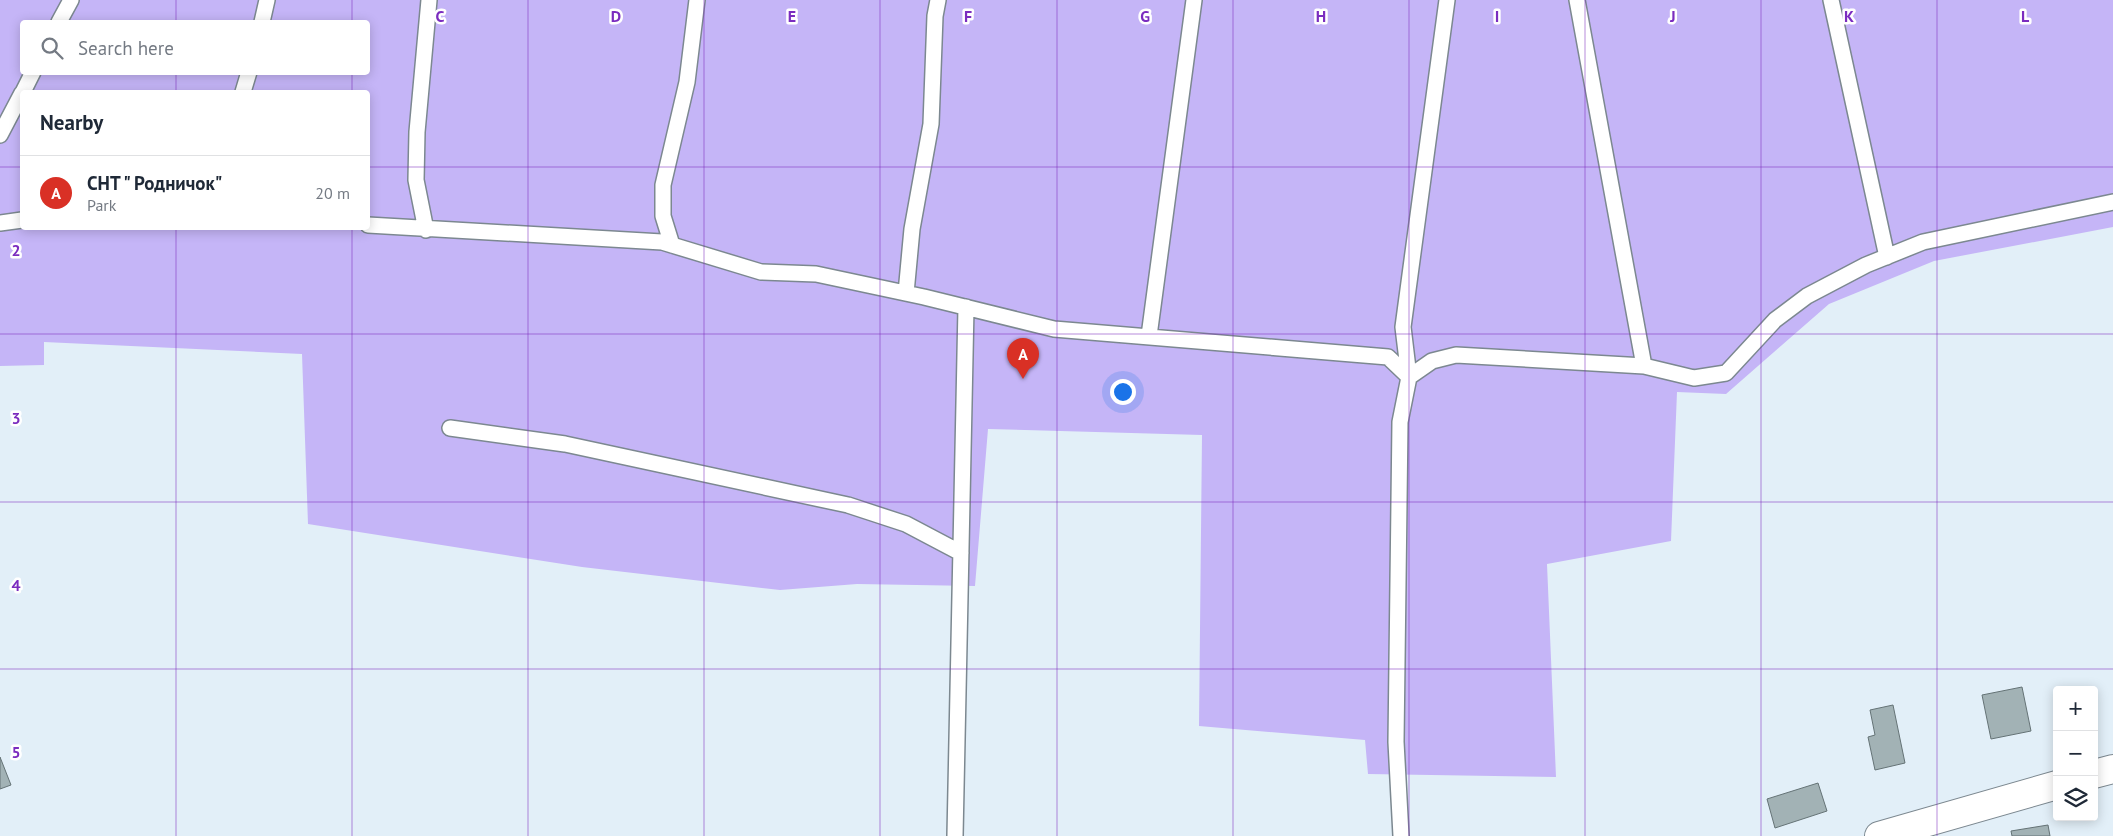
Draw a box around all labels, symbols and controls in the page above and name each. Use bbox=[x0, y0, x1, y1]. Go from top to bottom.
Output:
text: C bbox=[436, 6, 445, 26]
text: D bbox=[611, 6, 621, 26]
text: E bbox=[788, 6, 796, 26]
text: F bbox=[964, 6, 972, 26]
text: G bbox=[1140, 6, 1150, 26]
text: H bbox=[1316, 6, 1326, 26]
text: I bbox=[1495, 6, 1499, 26]
text: J bbox=[1669, 6, 1676, 26]
text: K bbox=[1844, 6, 1854, 26]
text: L bbox=[2021, 6, 2030, 26]
search box bbox=[20, 20, 370, 75]
icon: search bbox=[38, 34, 66, 62]
text: Search here bbox=[78, 36, 174, 60]
text: Nearby bbox=[40, 109, 103, 136]
text: СНТ " Родничок" bbox=[87, 171, 222, 195]
text: A bbox=[51, 183, 61, 203]
text: 20 m bbox=[315, 183, 350, 203]
text: Park bbox=[87, 195, 116, 215]
text: 2 bbox=[11, 240, 21, 260]
pin: A bbox=[1007, 338, 1039, 379]
your location bbox=[1110, 379, 1136, 405]
text: 3 bbox=[11, 408, 21, 428]
text: 4 bbox=[11, 575, 21, 595]
map controls bbox=[2053, 686, 2098, 821]
button: + bbox=[2053, 686, 2098, 731]
button: − bbox=[2053, 731, 2098, 776]
text: 5 bbox=[11, 742, 21, 762]
button: layers bbox=[2053, 776, 2098, 821]

